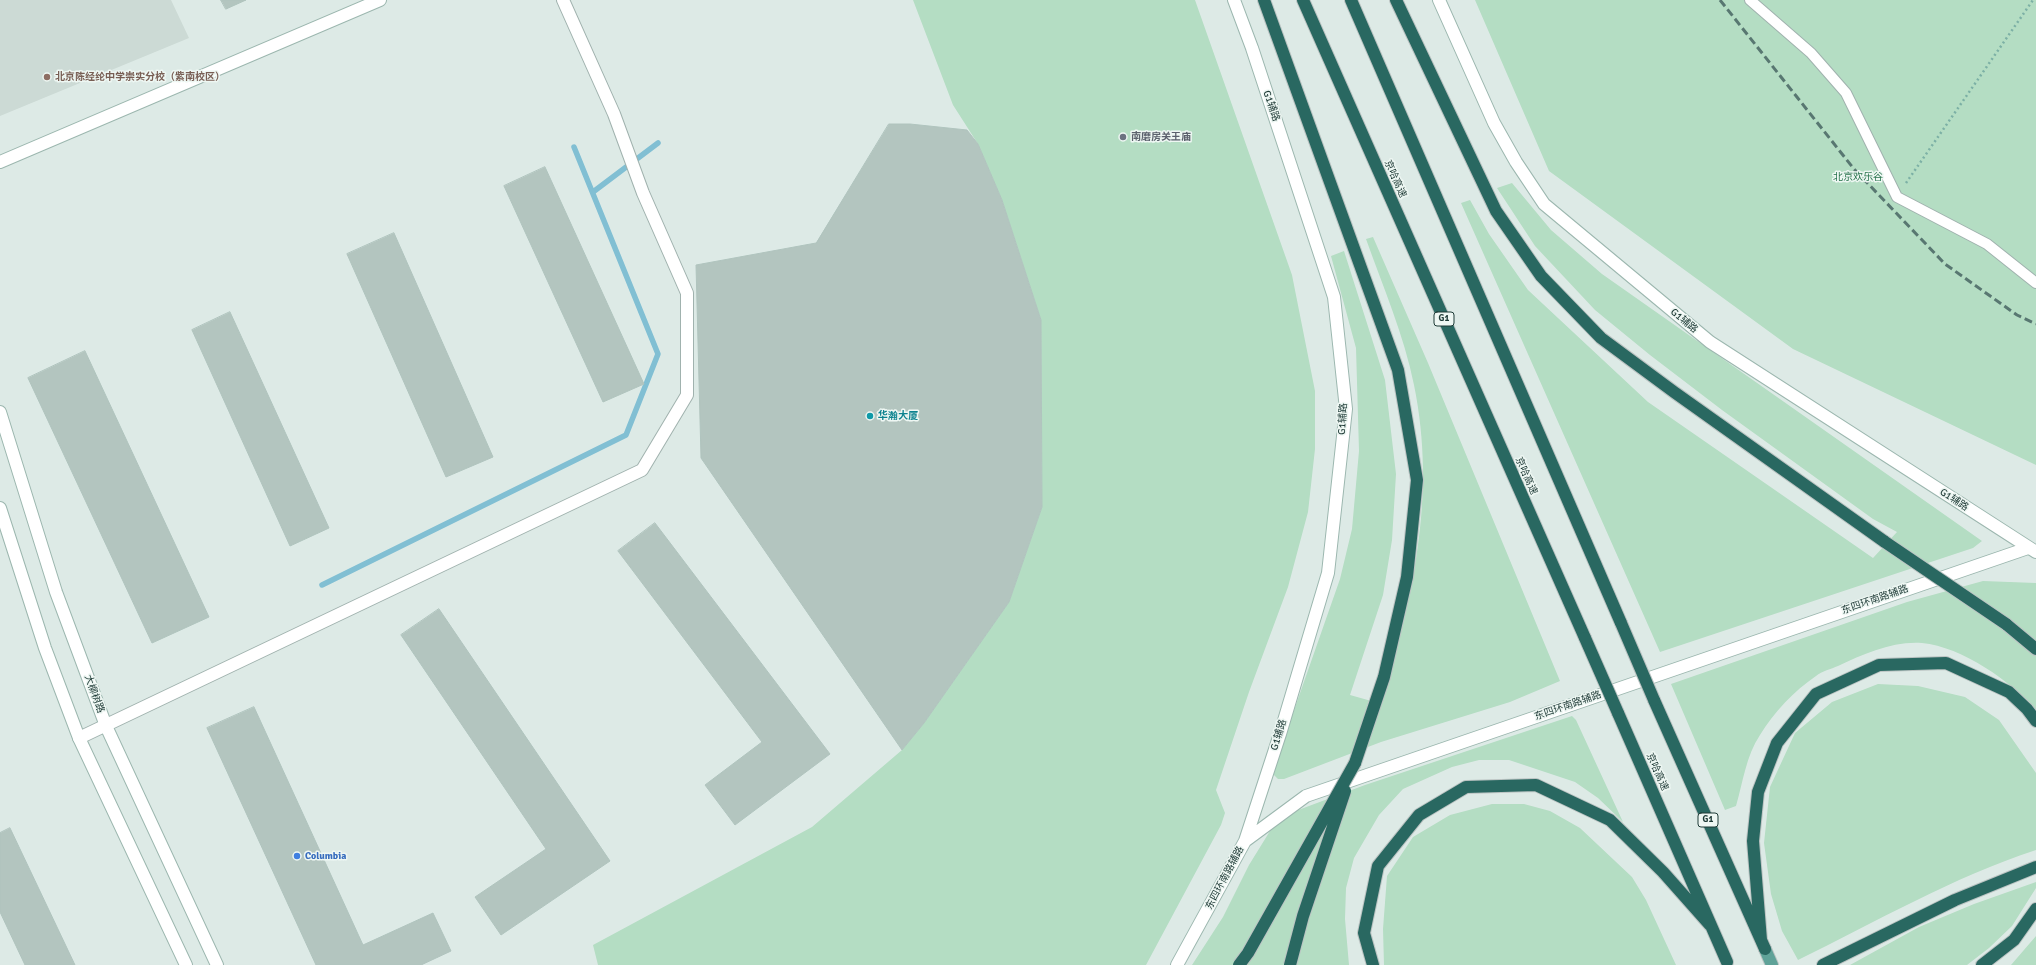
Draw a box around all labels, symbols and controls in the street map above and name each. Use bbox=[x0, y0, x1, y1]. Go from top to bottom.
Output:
place label: 北京陈经纶中学崇实分校（紫南校区） bbox=[55, 71, 225, 83]
marker: 北京陈经纶中学崇实分校（紫南校区） bbox=[42, 72, 52, 82]
street label: G1辅路 bbox=[1260, 89, 1282, 123]
place label: 南磨房关王庙 bbox=[1131, 131, 1191, 143]
marker: 南磨房关王庙 bbox=[1118, 132, 1128, 142]
street label: 京哈高速 bbox=[1381, 158, 1409, 200]
park label: 北京欢乐谷 bbox=[1833, 171, 1883, 183]
street label: G1辅路 bbox=[1668, 306, 1700, 336]
road number: G1 bbox=[1434, 312, 1454, 326]
street label: G1辅路 bbox=[1336, 403, 1350, 435]
place label: 华瀚大厦 bbox=[878, 410, 918, 422]
marker: 华瀚大厦 bbox=[865, 411, 875, 421]
street label: 京哈高速 bbox=[1512, 455, 1540, 497]
street label: G1辅路 bbox=[1937, 486, 1971, 514]
street label: 东四环南路辅路 bbox=[1840, 583, 1910, 617]
street label: 大柳树路 bbox=[82, 673, 106, 715]
street label: 东四环南路辅路 bbox=[1533, 689, 1603, 723]
street label: G1辅路 bbox=[1269, 718, 1289, 752]
street label: 京哈高速 bbox=[1643, 751, 1671, 793]
road number: G1 bbox=[1698, 813, 1718, 827]
street label: 东四环南路辅路 bbox=[1203, 844, 1247, 912]
place label: Columbia bbox=[305, 850, 346, 862]
marker: Columbia bbox=[292, 851, 302, 861]

